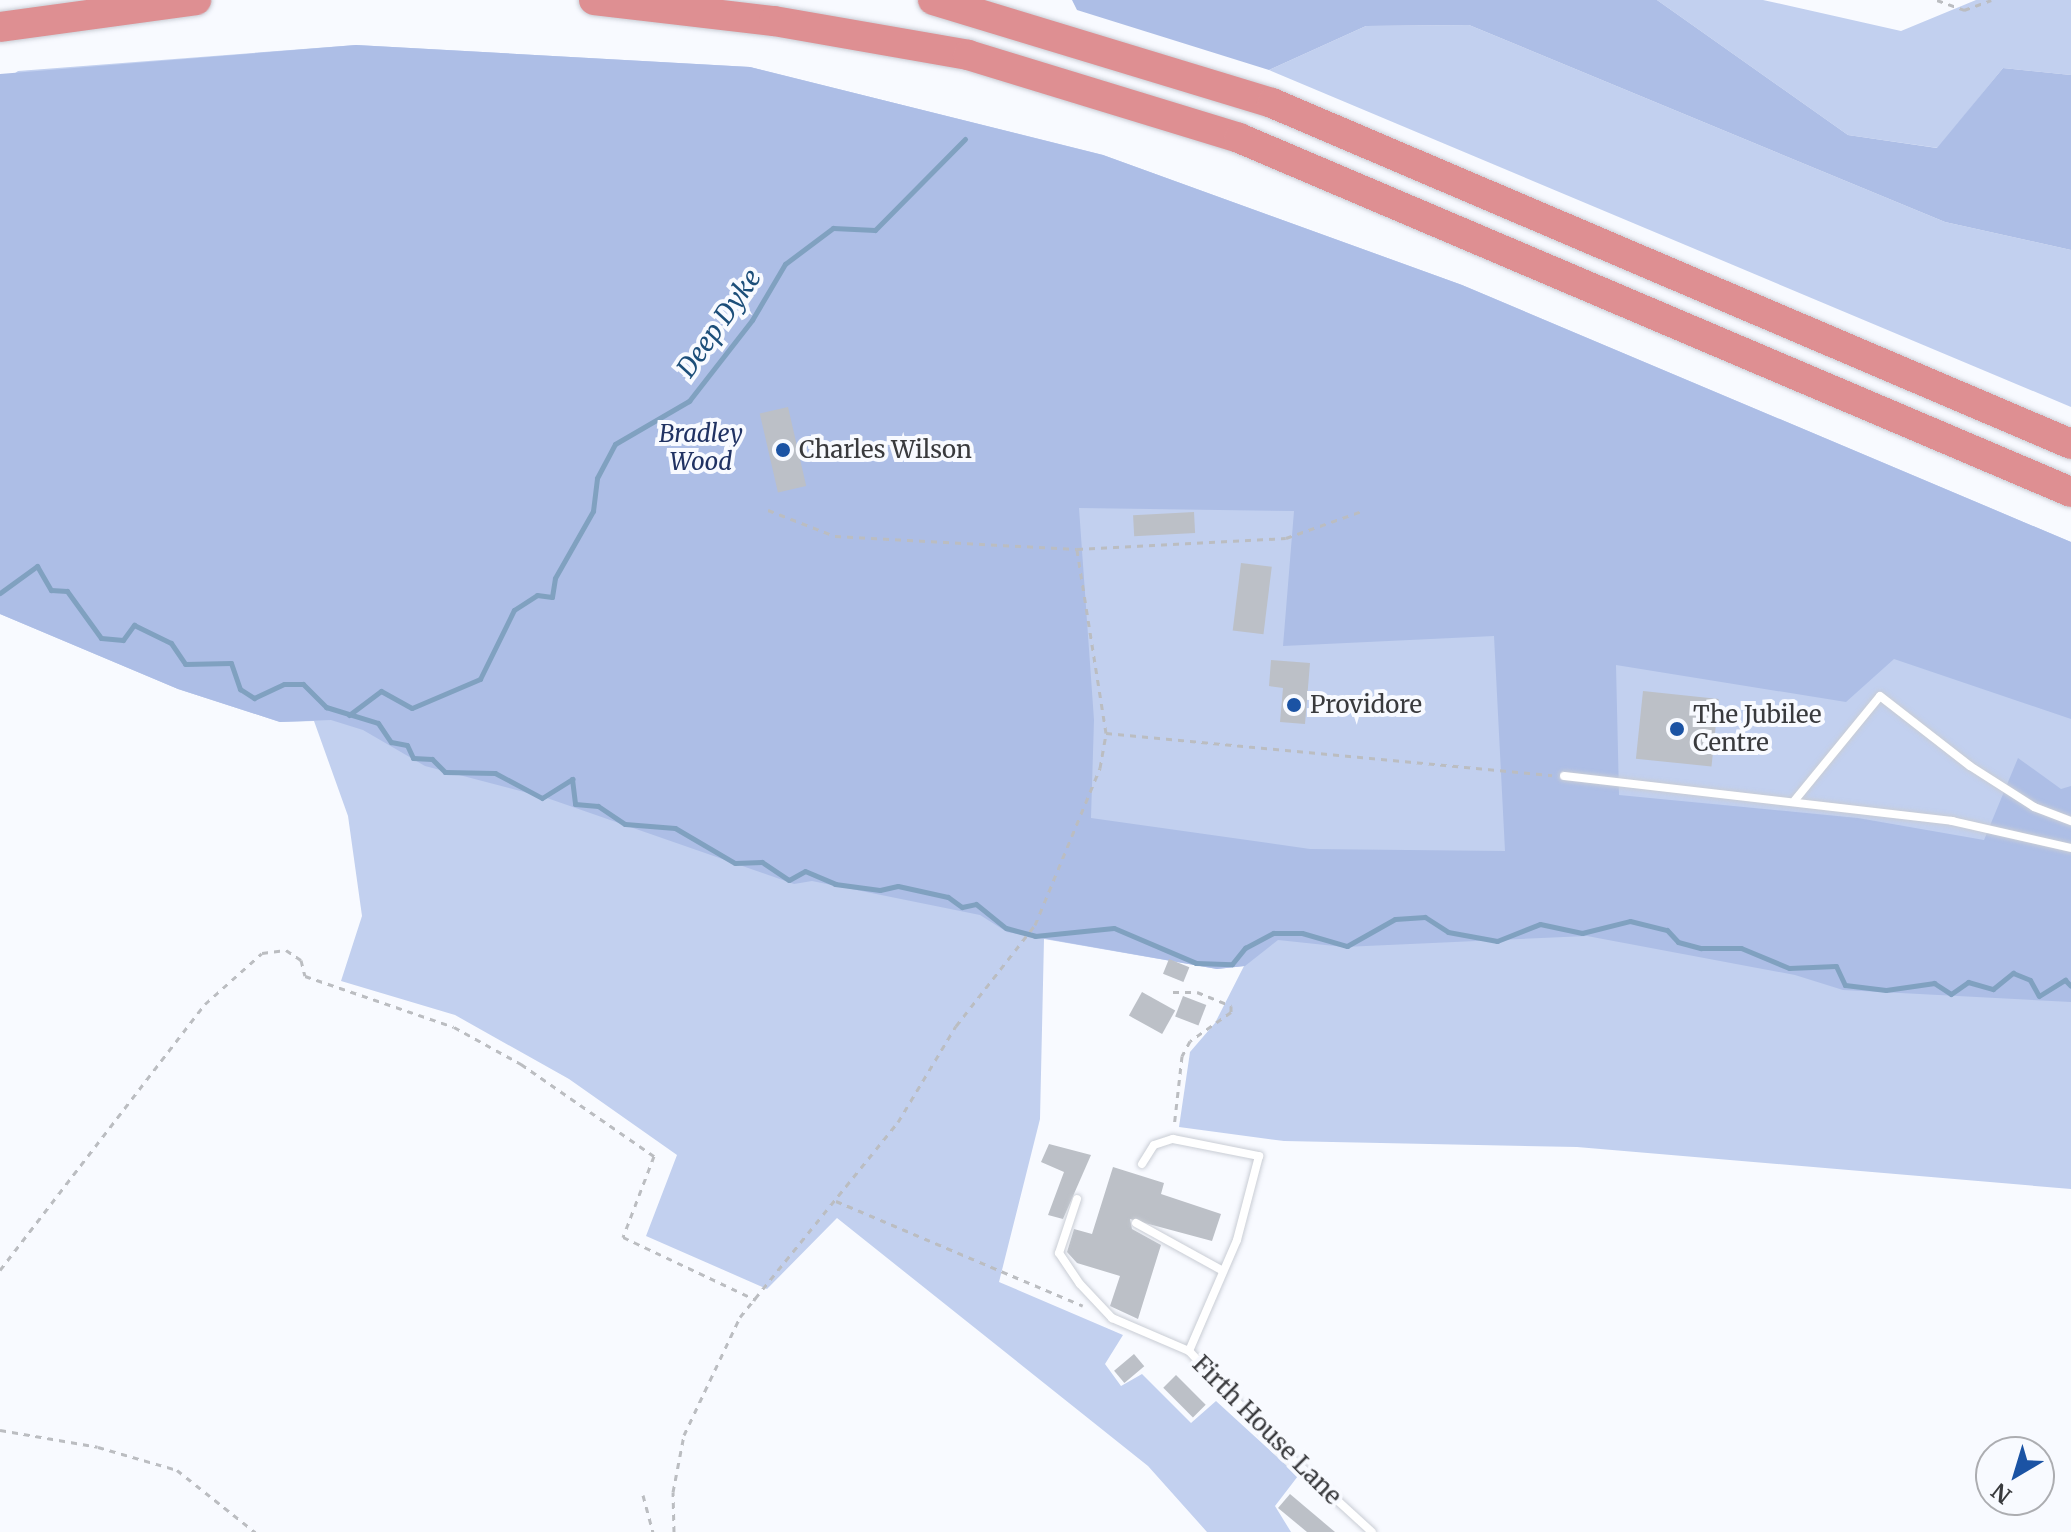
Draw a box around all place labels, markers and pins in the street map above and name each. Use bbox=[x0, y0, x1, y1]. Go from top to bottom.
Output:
place label: Charles Wilson bbox=[799, 436, 972, 464]
marker: Charles Wilson bbox=[774, 441, 792, 459]
place label: Providore bbox=[1310, 691, 1422, 719]
marker: Providore bbox=[1285, 696, 1303, 714]
place label: The Jubilee Centre bbox=[1693, 701, 1821, 757]
marker: The Jubilee Centre bbox=[1668, 720, 1686, 738]

